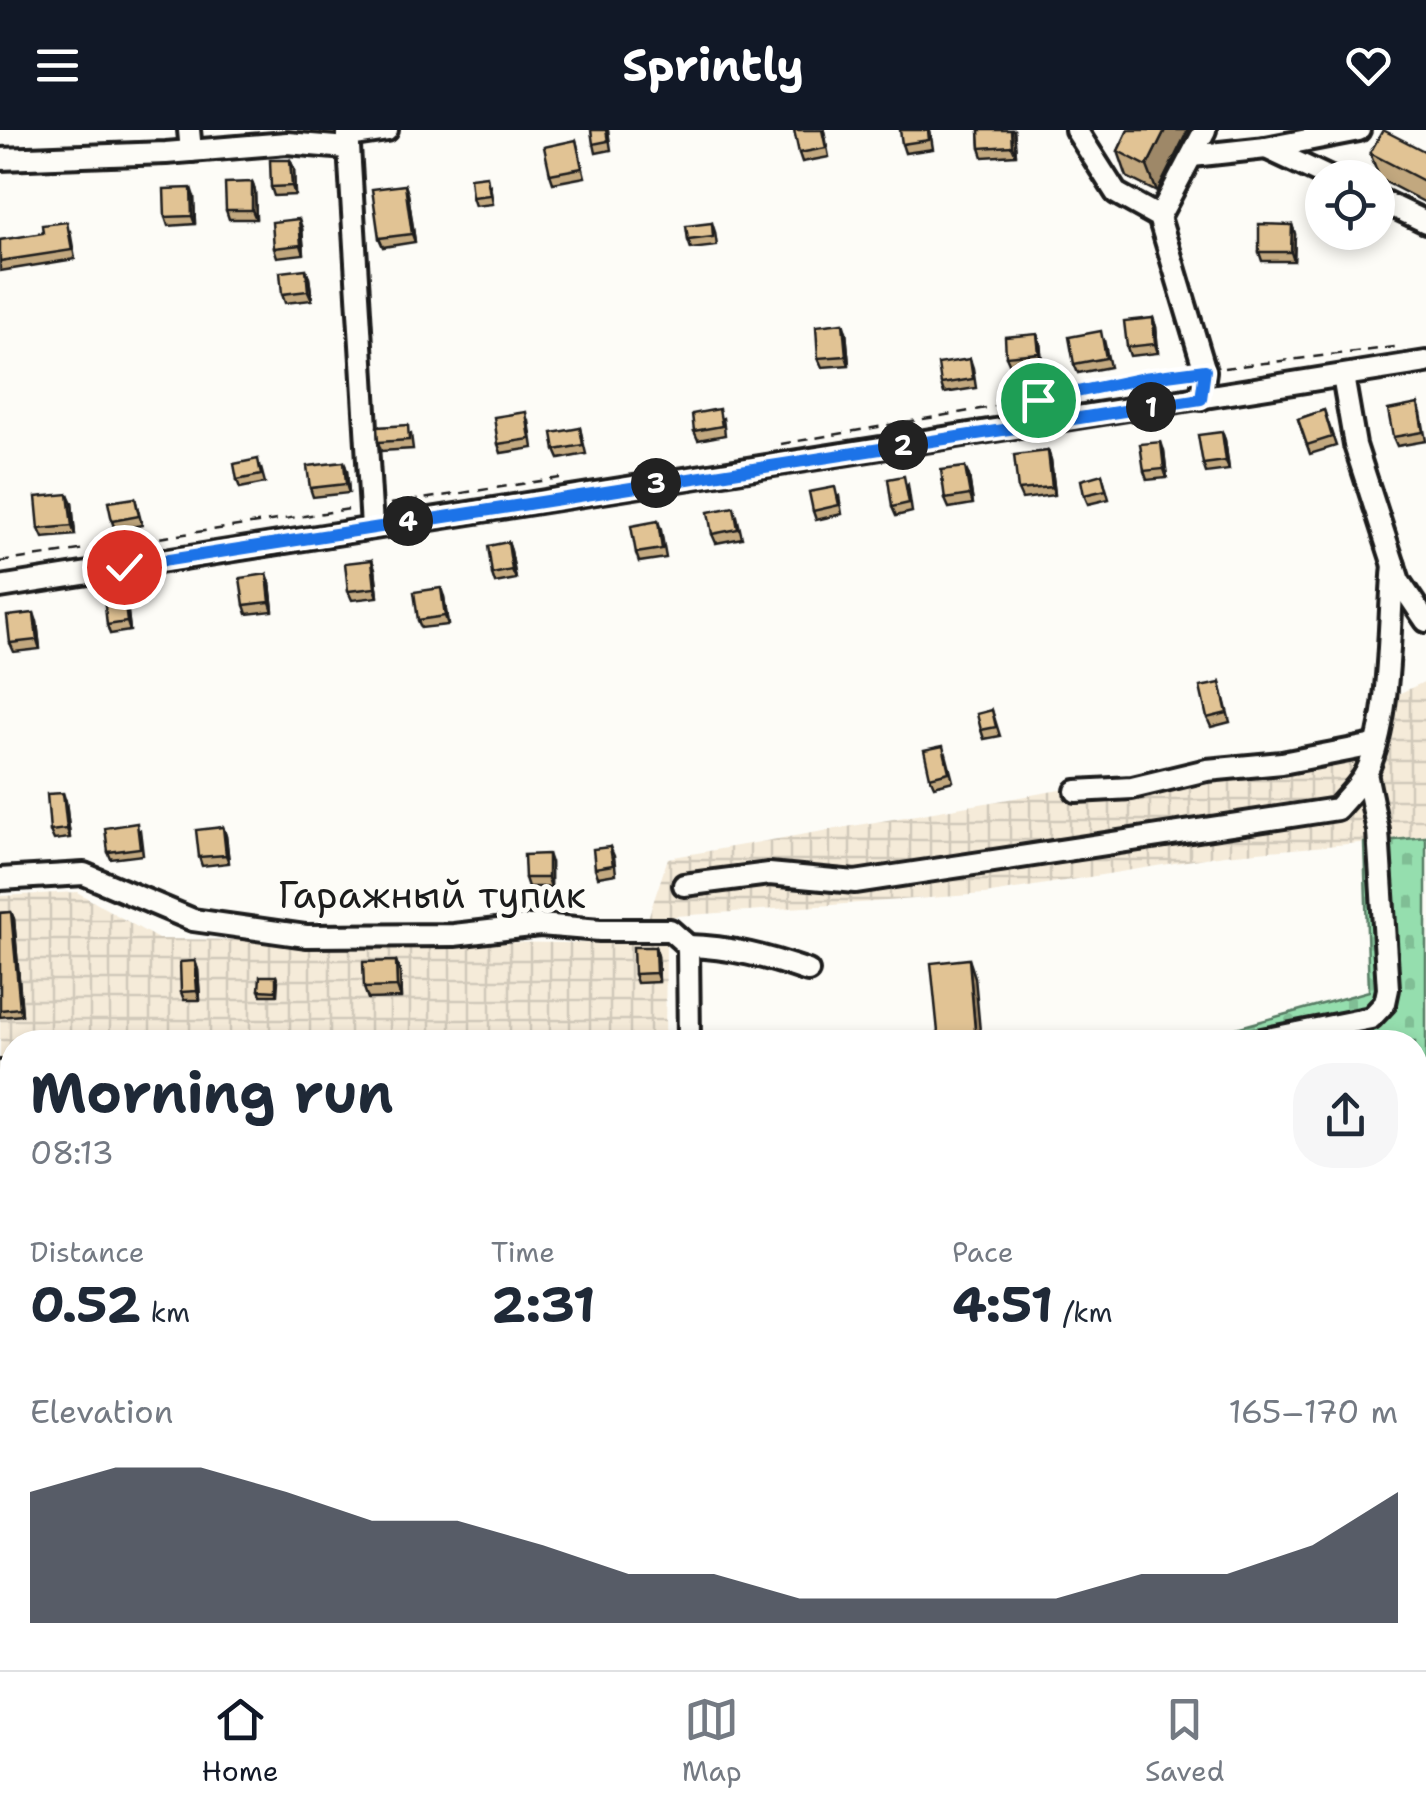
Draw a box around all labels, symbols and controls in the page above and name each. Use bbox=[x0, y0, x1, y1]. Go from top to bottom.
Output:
text: Sprintly bbox=[622, 35, 804, 95]
icon: menu bbox=[30, 38, 85, 93]
icon: heart bbox=[1341, 38, 1396, 93]
map controls bbox=[1305, 160, 1395, 250]
button: locate bbox=[1305, 160, 1395, 250]
pin bbox=[996, 358, 1081, 443]
icon: arrive bbox=[1011, 373, 1066, 428]
pin: 1 bbox=[1126, 382, 1176, 432]
text: 1 bbox=[1145, 388, 1157, 426]
pin: 2 bbox=[878, 420, 928, 470]
text: 2 bbox=[893, 426, 913, 464]
pin: 3 bbox=[631, 458, 681, 508]
text: 3 bbox=[646, 464, 666, 502]
pin: 4 bbox=[383, 496, 433, 546]
text: 4 bbox=[398, 502, 418, 540]
pin bbox=[82, 525, 167, 610]
icon: check bbox=[97, 540, 152, 595]
street label: Гаражный тупик bbox=[278, 869, 586, 920]
text: Morning run bbox=[30, 1056, 394, 1130]
button: share bbox=[1293, 1063, 1398, 1168]
text: 08:13 bbox=[30, 1131, 114, 1174]
text: Distance bbox=[30, 1233, 145, 1271]
text: Time bbox=[491, 1233, 555, 1271]
text: Pace bbox=[952, 1233, 1014, 1271]
text: 0.52 bbox=[30, 1271, 141, 1338]
text: 2:31 bbox=[491, 1271, 596, 1338]
text: 4:51 bbox=[952, 1271, 1053, 1338]
text: km bbox=[141, 1293, 190, 1331]
text: /km bbox=[1053, 1293, 1113, 1331]
text: Elevation bbox=[30, 1390, 173, 1433]
text: 165–170 m bbox=[1228, 1390, 1398, 1433]
tab: Home bbox=[202, 1692, 279, 1790]
tab: Map bbox=[682, 1692, 742, 1790]
tab: Saved bbox=[1145, 1692, 1224, 1790]

